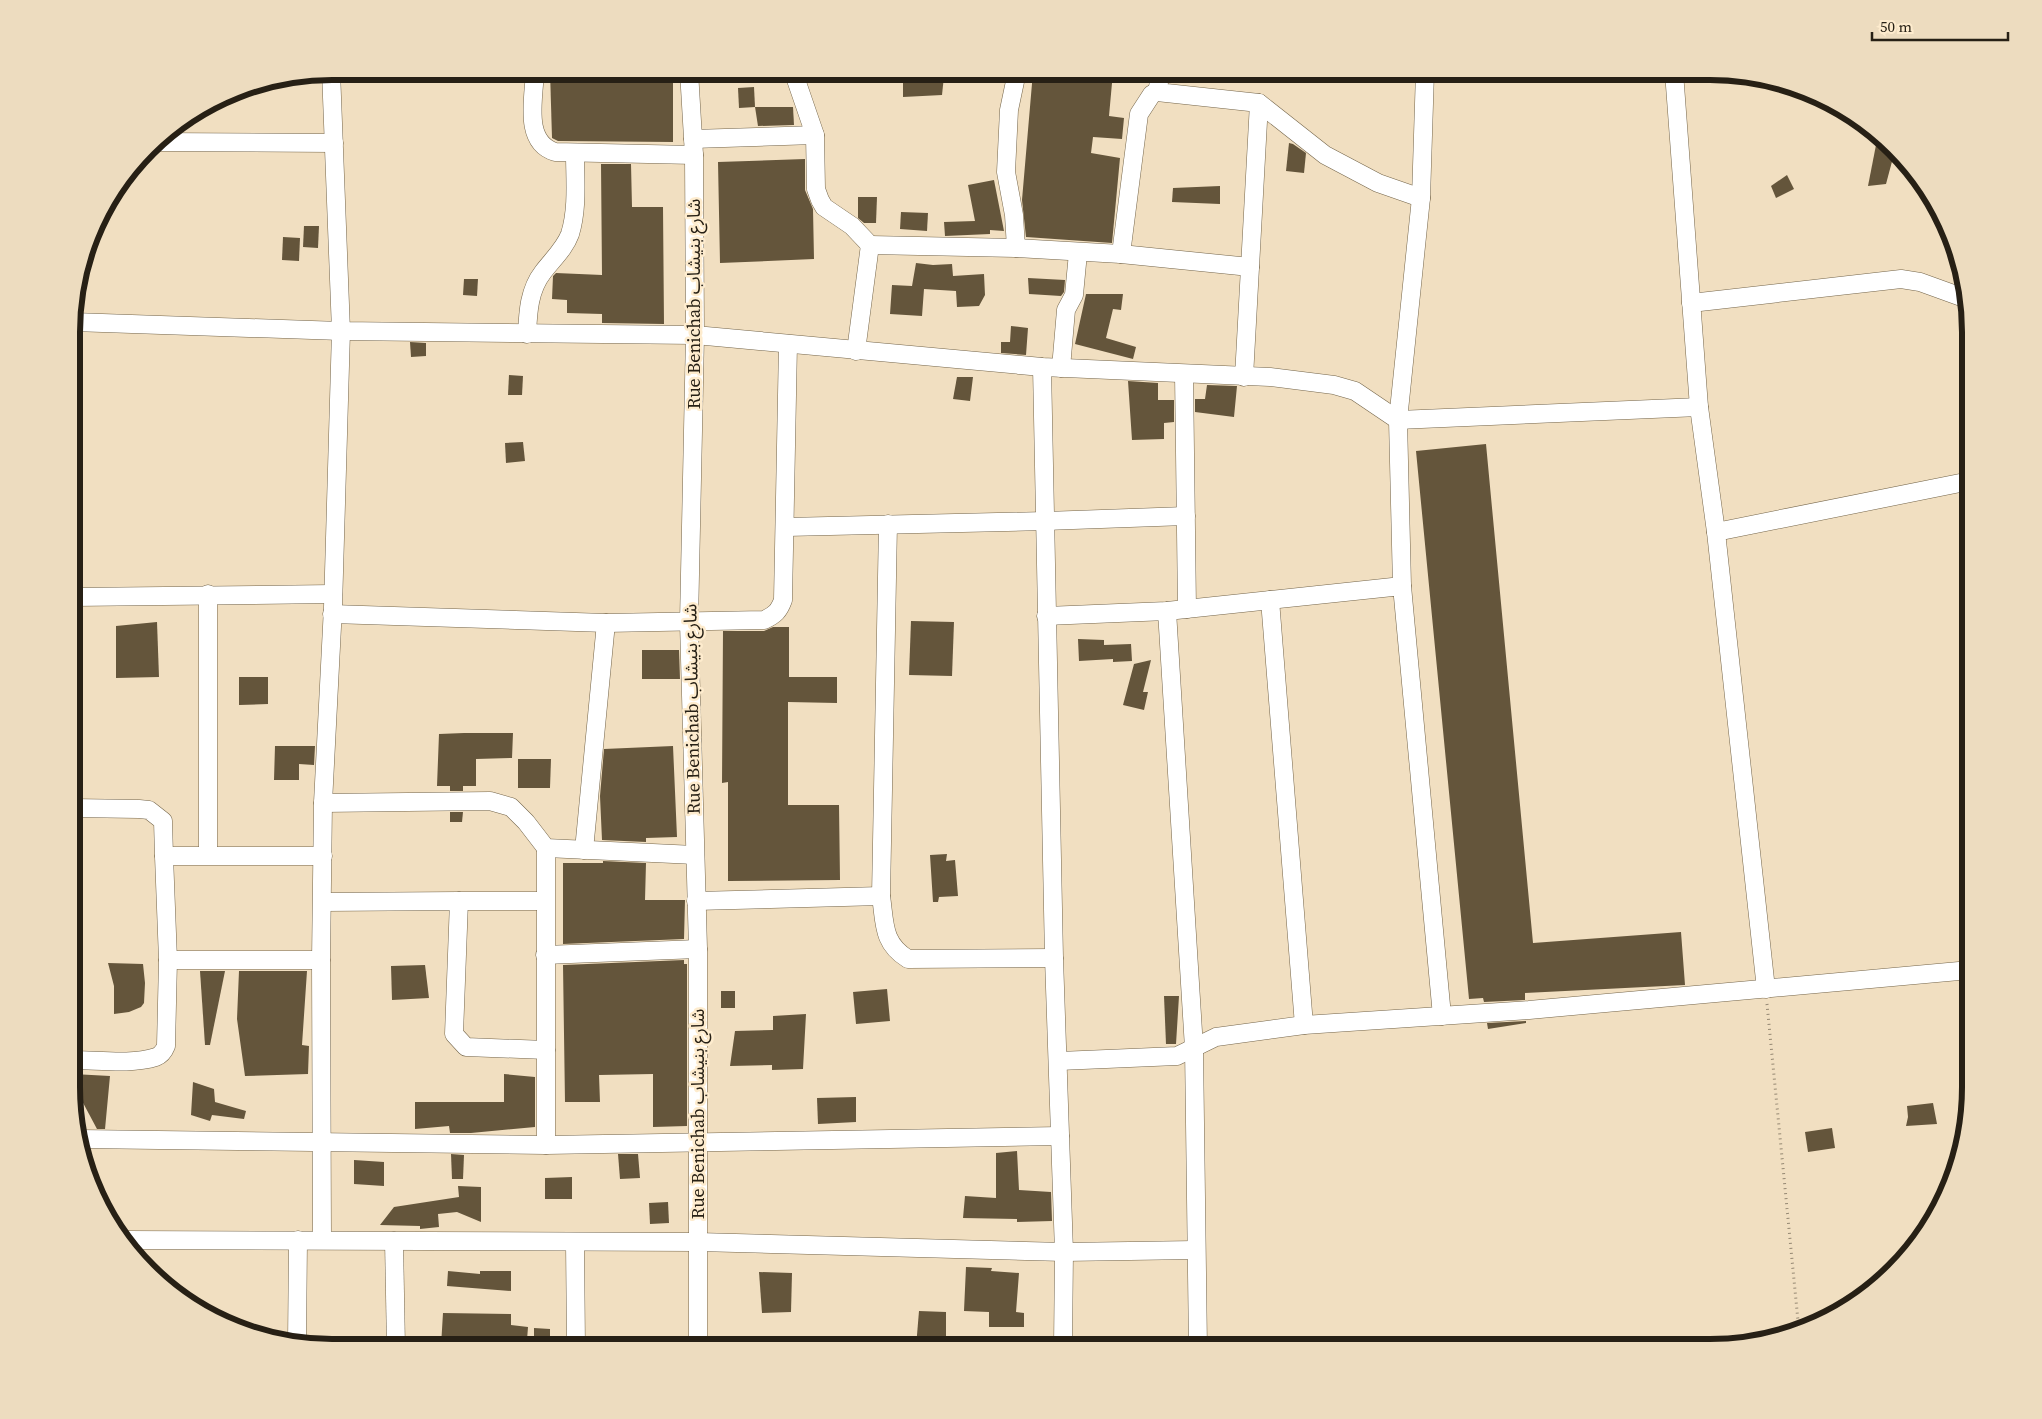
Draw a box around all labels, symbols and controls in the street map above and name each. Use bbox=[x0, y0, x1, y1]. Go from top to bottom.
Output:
scale bar bbox=[1872, 10, 2008, 42]
text: 50 m bbox=[1880, 16, 1912, 37]
street label: Rue Benichab شارع بنيشاب bbox=[681, 199, 708, 409]
street label: Rue Benichab شارع بنيشاب bbox=[677, 603, 708, 814]
street label: Rue Benichab شارع بنيشاب bbox=[685, 1009, 712, 1219]

